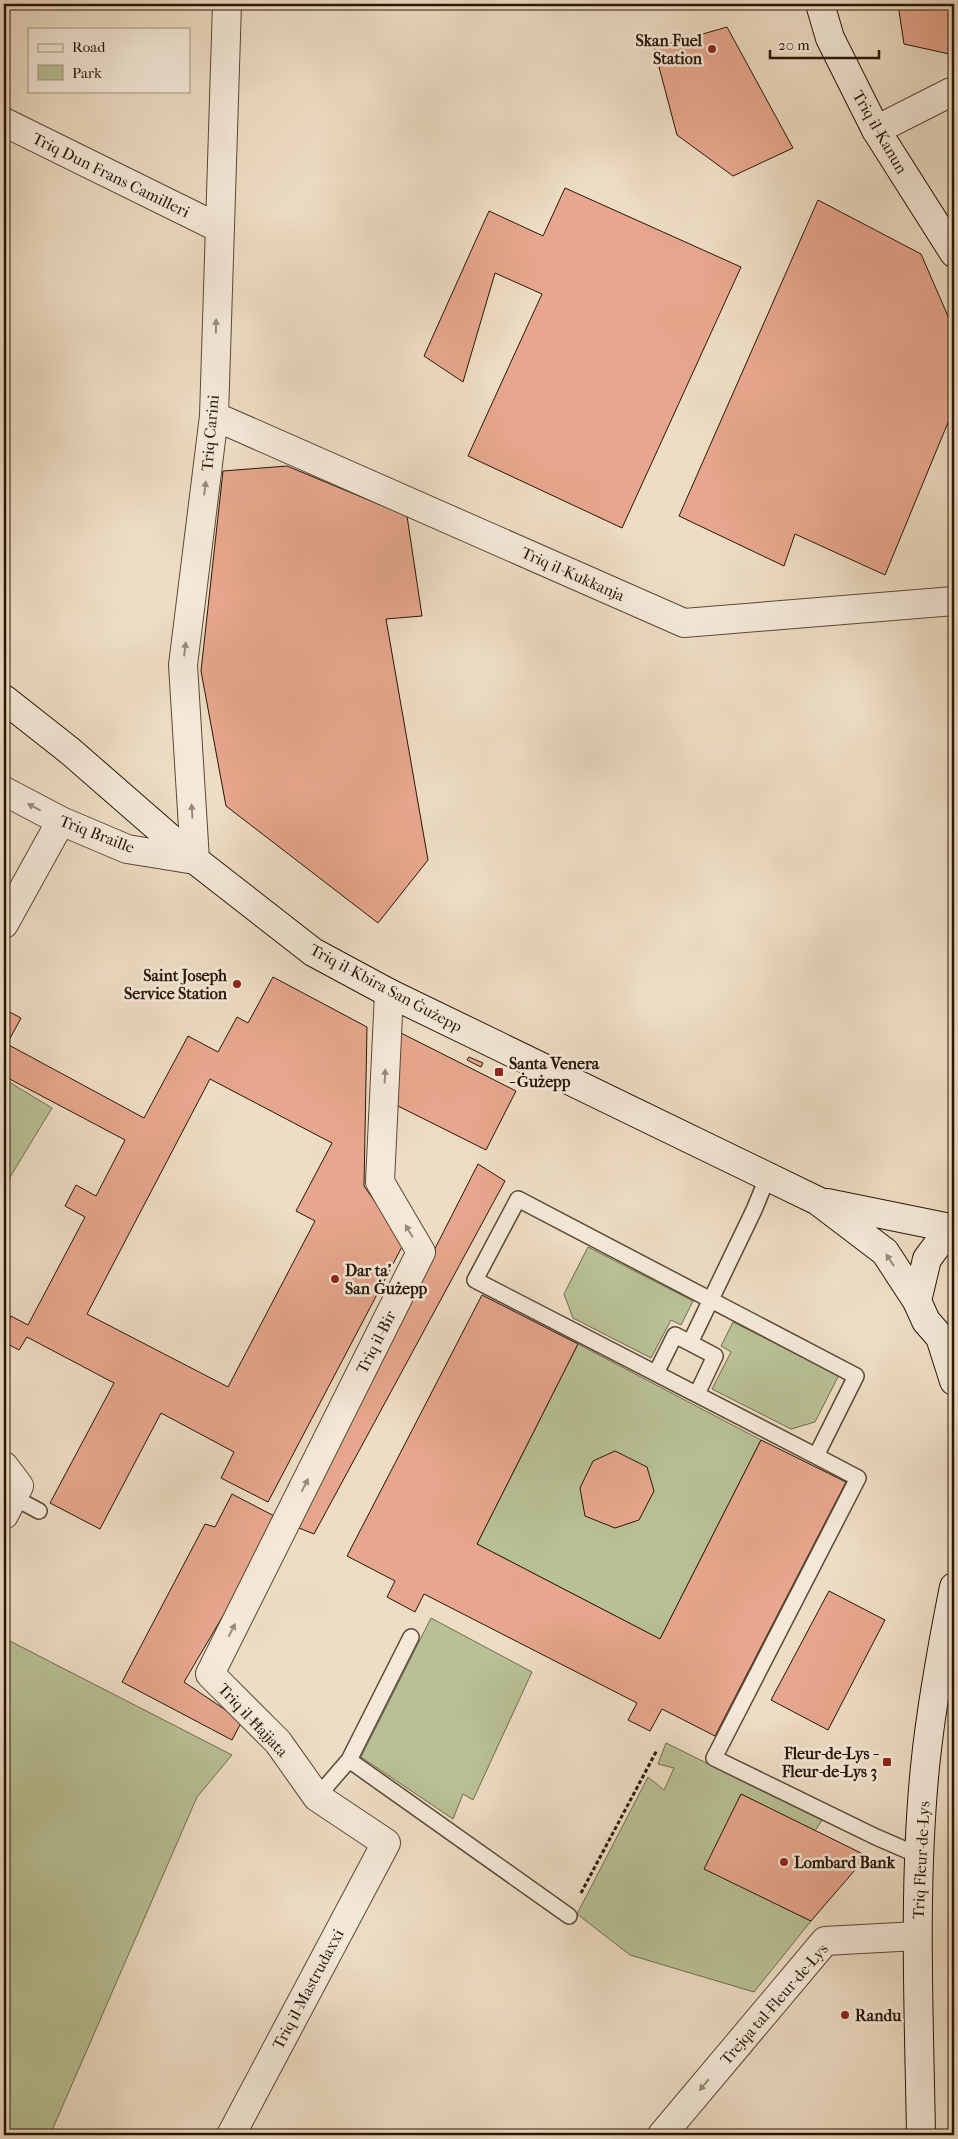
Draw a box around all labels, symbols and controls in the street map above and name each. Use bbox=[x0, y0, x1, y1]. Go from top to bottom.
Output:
legend bbox=[28, 28, 190, 92]
scale bar bbox=[770, 28, 879, 60]
place label: Skan Fuel Station bbox=[636, 31, 703, 68]
text: 20 m bbox=[778, 36, 810, 54]
text: Road bbox=[72, 38, 106, 56]
marker: Skan Fuel Station bbox=[706, 43, 718, 55]
text: Park bbox=[72, 64, 102, 82]
street label: Triq il-Kanun bbox=[849, 87, 912, 178]
street label: Triq Dun Frans Camilleri bbox=[29, 129, 193, 221]
one-way arrow bbox=[213, 318, 221, 334]
street label: Triq Carini bbox=[197, 394, 223, 472]
one-way arrow bbox=[201, 479, 209, 495]
street label: Triq il-Kukkanja bbox=[518, 543, 628, 606]
one-way arrow bbox=[181, 641, 189, 657]
one-way arrow bbox=[26, 803, 41, 811]
one-way arrow bbox=[187, 803, 195, 819]
street label: Triq Braille bbox=[57, 811, 137, 857]
street label: Triq il-Kbira San Ġużepp bbox=[307, 940, 466, 1036]
place label: Saint Joseph Service Station bbox=[124, 966, 228, 1003]
marker: Saint Joseph Service Station bbox=[231, 978, 243, 990]
place label: Santa Venera - Ġużepp bbox=[509, 1054, 600, 1092]
marker: Santa Venera - Ġużepp bbox=[493, 1066, 505, 1078]
one-way arrow bbox=[381, 1068, 389, 1084]
one-way arrow bbox=[404, 1224, 413, 1237]
one-way arrow bbox=[886, 1253, 895, 1267]
place label: Dar ta' San Ġużepp bbox=[345, 1261, 428, 1299]
marker: Dar ta' San Ġużepp bbox=[329, 1273, 341, 1285]
street label: Triq il-Bir bbox=[352, 1307, 400, 1377]
one-way arrow bbox=[301, 1478, 309, 1492]
one-way arrow bbox=[228, 1623, 236, 1637]
street label: Triq il-Ħajjata bbox=[214, 1679, 292, 1761]
place label: Fleur-de-Lys - Fleur-de-Lys 3 bbox=[781, 1744, 880, 1782]
marker: Fleur-de-Lys - Fleur-de-Lys 3 bbox=[881, 1756, 893, 1768]
street label: Triq Fleur-de-Lys bbox=[908, 1800, 934, 1920]
place label: Lombard Bank bbox=[794, 1853, 896, 1872]
marker: Lombard Bank bbox=[778, 1856, 790, 1868]
street label: Triq il-Mastrudaxxi bbox=[268, 1925, 348, 2052]
street label: Trejqa tal-Fleur-de-Lys bbox=[716, 1939, 832, 2069]
place label: Randu bbox=[855, 2006, 902, 2025]
marker: Randu bbox=[839, 2009, 851, 2021]
one-way arrow bbox=[699, 2079, 710, 2092]

